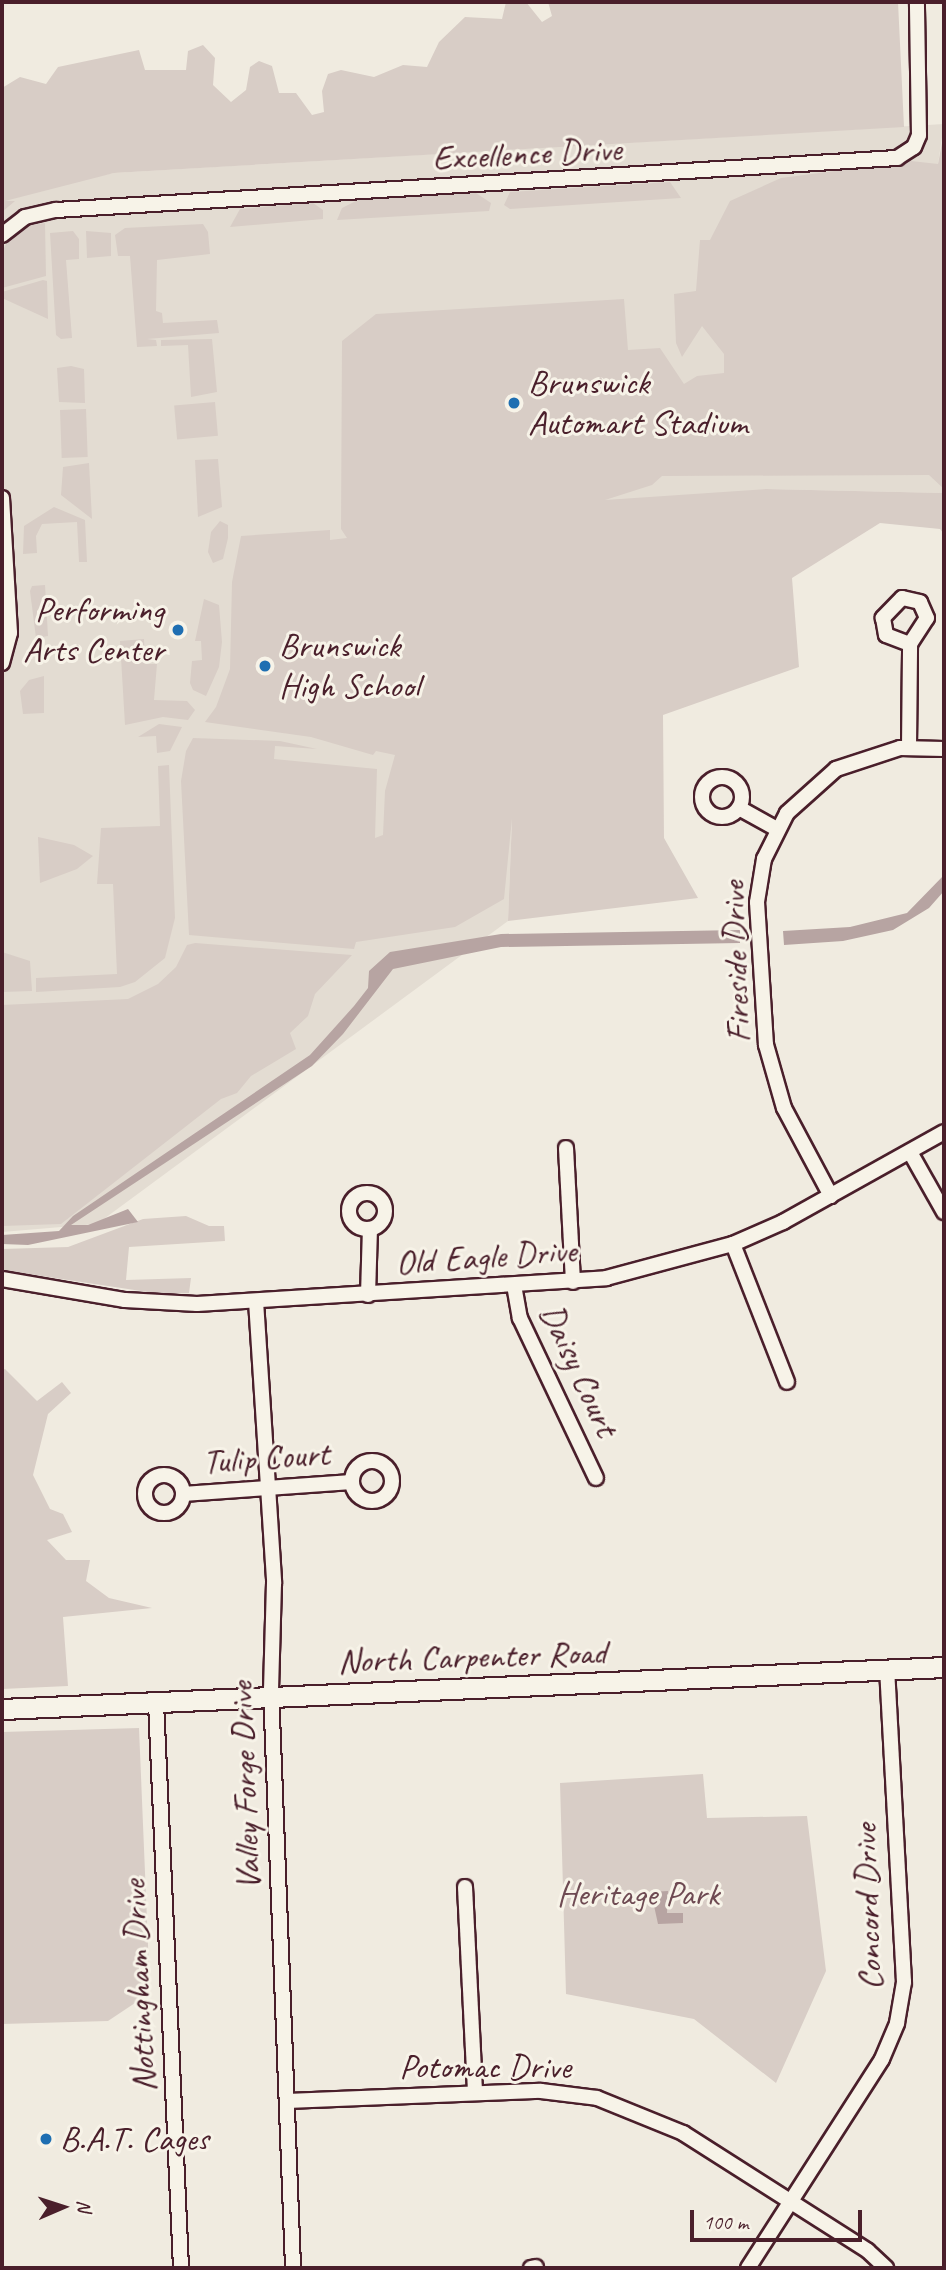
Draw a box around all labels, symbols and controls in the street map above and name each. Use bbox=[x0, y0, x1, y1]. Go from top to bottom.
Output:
street label: Excellence Drive bbox=[431, 128, 623, 180]
place label: Brunswick Automart Stadium bbox=[528, 362, 748, 444]
marker: Brunswick Automart Stadium bbox=[506, 395, 522, 411]
place label: Performing Arts Center bbox=[23, 589, 164, 671]
marker: Performing Arts Center bbox=[170, 622, 186, 638]
place label: Brunswick High School bbox=[279, 625, 418, 707]
marker: Brunswick High School bbox=[257, 658, 273, 674]
street label: Fireside Drive bbox=[712, 880, 760, 1044]
street label: Old Eagle Drive bbox=[394, 1230, 578, 1284]
street label: Daisy Court bbox=[530, 1297, 628, 1443]
street label: Tulip Court bbox=[202, 1433, 330, 1483]
street label: North Carpenter Road bbox=[337, 1631, 607, 1683]
street label: Valley Forge Drive bbox=[220, 1681, 270, 1891]
street label: Concord Drive bbox=[844, 1823, 892, 1991]
park label: Heritage Park bbox=[556, 1873, 720, 1915]
street label: Nottingham Drive bbox=[112, 1879, 166, 2093]
street label: Potomac Drive bbox=[399, 2046, 571, 2088]
place label: B.A.T. Cages bbox=[60, 2118, 209, 2160]
marker: B.A.T. Cages bbox=[38, 2131, 54, 2147]
north arrow bbox=[28, 2172, 98, 2242]
scale bar bbox=[694, 2196, 866, 2240]
text: N bbox=[72, 2199, 96, 2212]
text: 100 m bbox=[703, 2209, 748, 2235]

